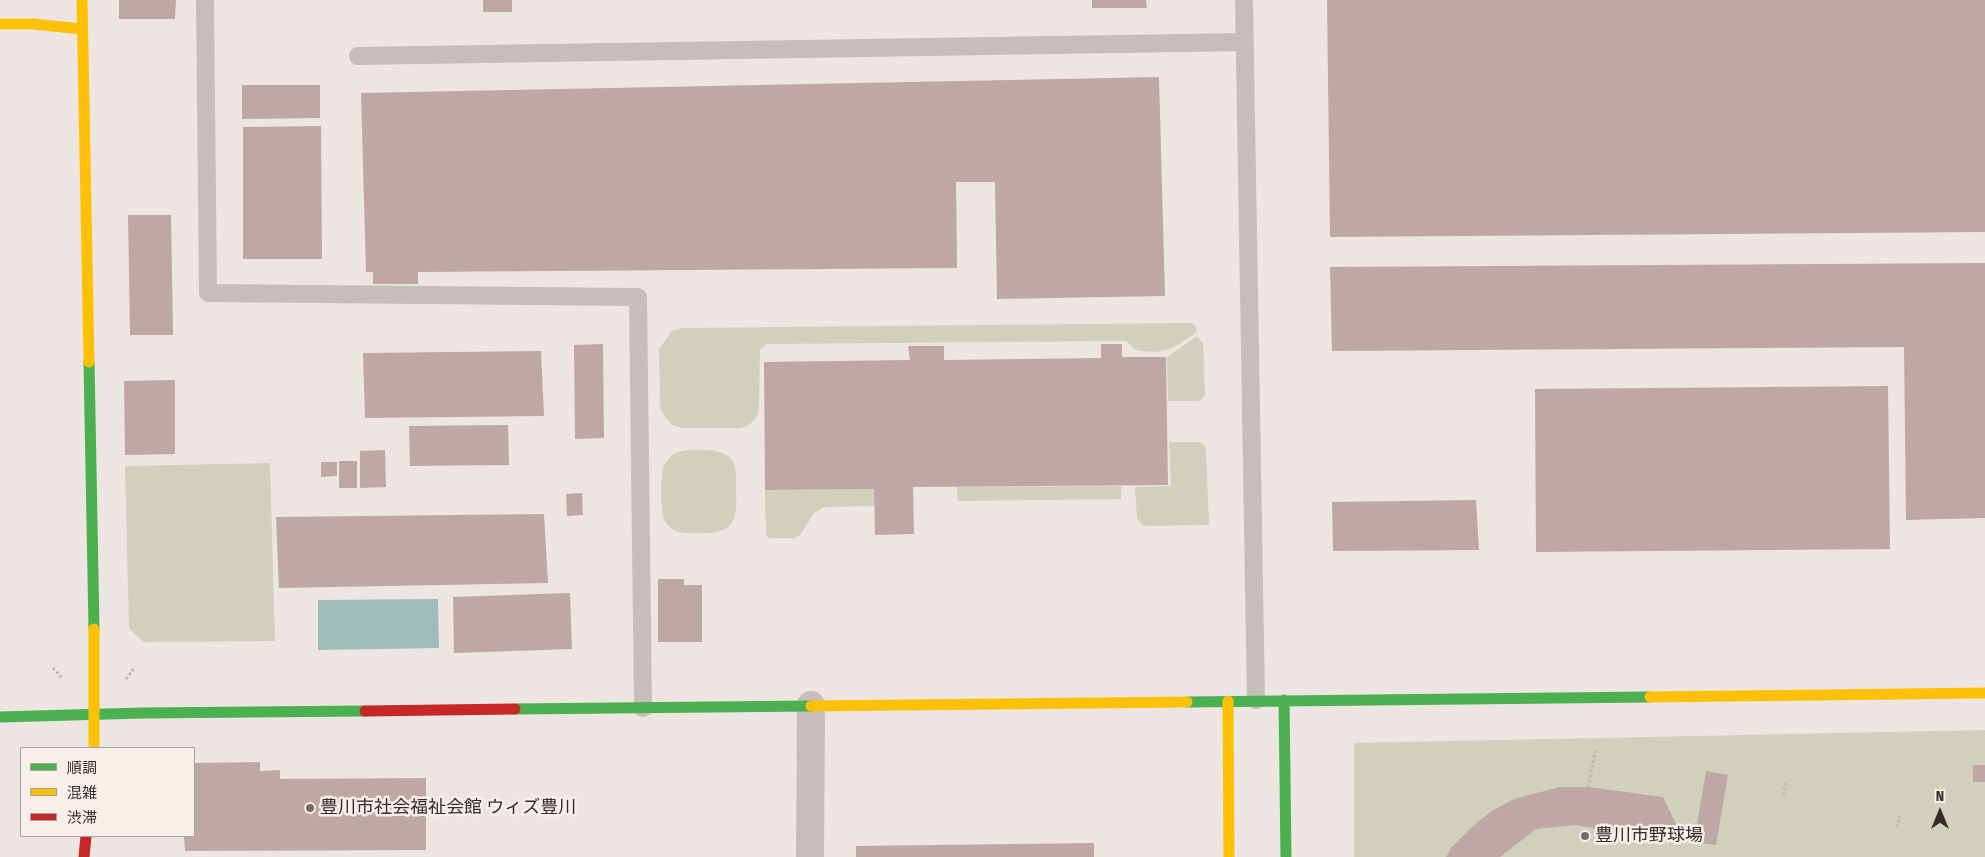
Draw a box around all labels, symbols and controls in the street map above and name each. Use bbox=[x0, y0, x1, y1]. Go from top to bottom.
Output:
legend bbox=[20, 747, 195, 837]
text: 順調 bbox=[67, 759, 97, 777]
text: 混雑 bbox=[67, 784, 97, 802]
north arrow bbox=[1915, 787, 1965, 837]
text: N bbox=[1936, 788, 1944, 805]
place label: 豊川市社会福祉会館 ウィズ豊川 bbox=[320, 797, 576, 819]
marker: 豊川市社会福祉会館 ウィズ豊川 bbox=[304, 802, 316, 814]
text: 渋滞 bbox=[67, 809, 97, 827]
place label: 豊川市野球場 bbox=[1595, 825, 1703, 847]
marker: 豊川市野球場 bbox=[1579, 830, 1591, 842]

